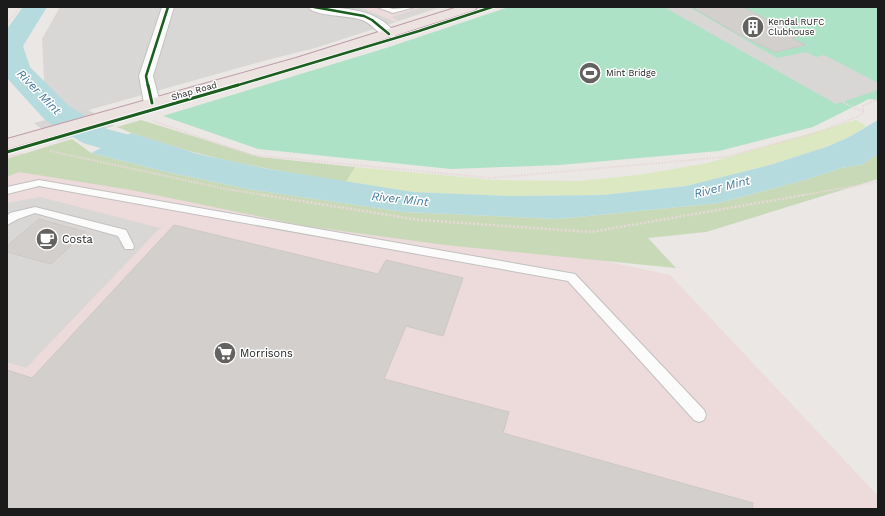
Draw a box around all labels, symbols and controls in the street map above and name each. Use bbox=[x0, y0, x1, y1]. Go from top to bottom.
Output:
building icon: Kendal RUFC Clubhouse bbox=[740, 14, 766, 40]
place label: Kendal RUFC Clubhouse bbox=[768, 17, 824, 37]
sports icon: Mint Bridge bbox=[577, 60, 603, 86]
water label: River Mint bbox=[14, 67, 64, 118]
place label: Mint Bridge bbox=[606, 68, 656, 78]
street label: Shap Road bbox=[170, 80, 218, 102]
water label: River Mint bbox=[693, 173, 752, 201]
water label: River Mint bbox=[371, 189, 429, 209]
cafe icon: Costa bbox=[34, 226, 60, 252]
place label: Costa bbox=[62, 233, 93, 246]
supermarket icon: Morrisons bbox=[212, 340, 238, 366]
place label: Morrisons bbox=[240, 347, 293, 360]

